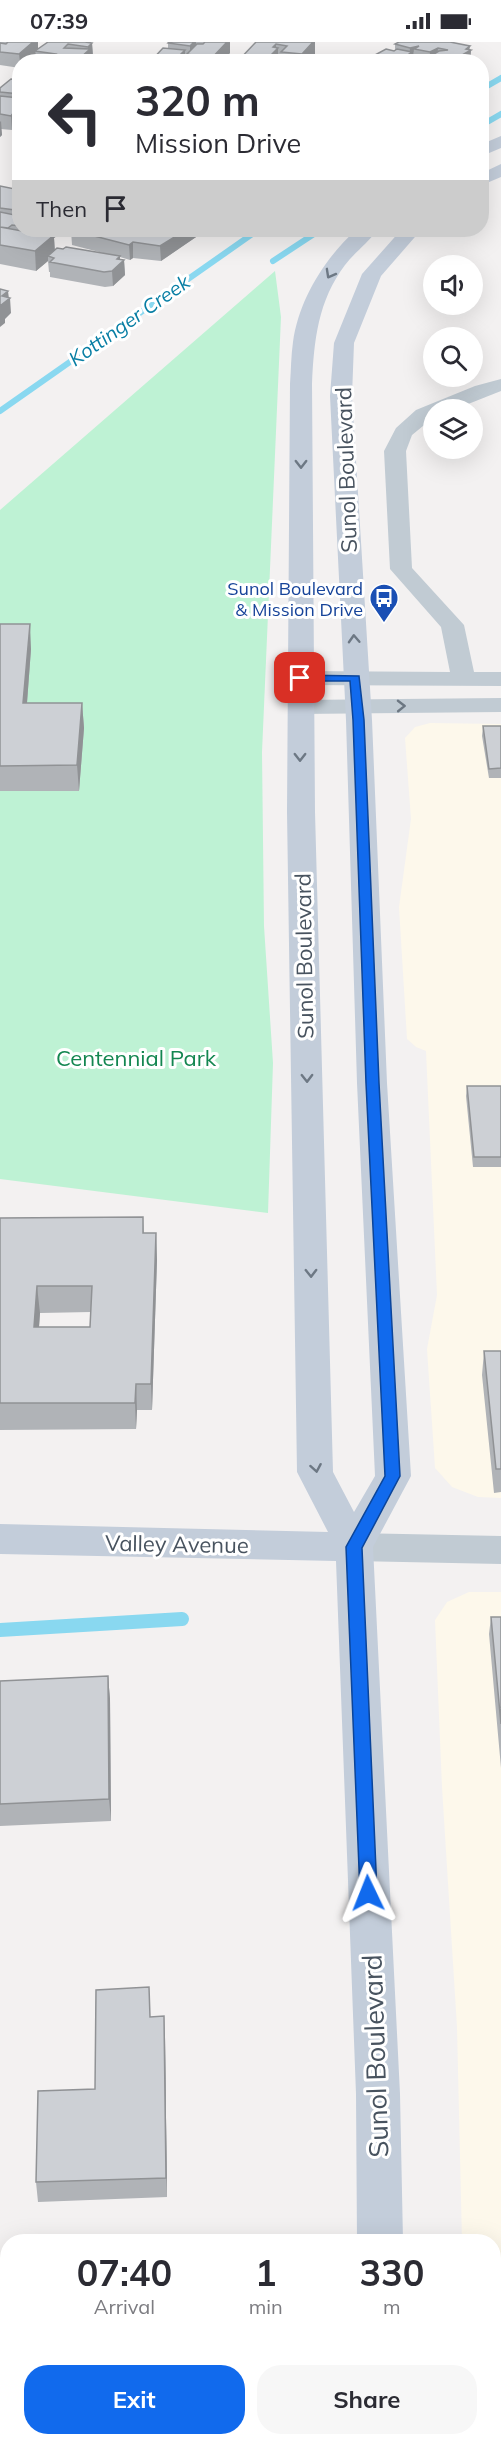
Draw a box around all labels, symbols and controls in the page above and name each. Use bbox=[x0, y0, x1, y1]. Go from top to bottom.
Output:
text: 07:39 bbox=[30, 7, 88, 35]
text: 320 m bbox=[135, 74, 260, 127]
icon: left bbox=[36, 78, 114, 156]
text: Mission Drive bbox=[135, 126, 301, 160]
icon: arrive bbox=[99, 192, 132, 225]
text: Then bbox=[36, 195, 87, 223]
map controls bbox=[423, 255, 483, 459]
button: sound bbox=[423, 255, 483, 315]
one-way arrow bbox=[326, 268, 337, 278]
water label: Kottinger Creek bbox=[64, 269, 195, 371]
button: search bbox=[423, 327, 483, 387]
street label: Sunol Boulevard bbox=[329, 387, 363, 553]
button: layers bbox=[423, 399, 483, 459]
one-way arrow bbox=[295, 459, 307, 468]
place label: Sunol Boulevard & Mission Drive bbox=[227, 577, 363, 621]
bus stop icon: Sunol Boulevard & Mission Drive bbox=[368, 582, 400, 624]
one-way arrow bbox=[347, 634, 360, 643]
pin bbox=[274, 652, 325, 703]
icon: arrive bbox=[283, 661, 316, 694]
one-way arrow bbox=[396, 700, 405, 712]
one-way arrow bbox=[294, 753, 306, 762]
street label: Sunol Boulevard bbox=[289, 873, 319, 1039]
park label: Centennial Park bbox=[56, 1044, 217, 1072]
one-way arrow bbox=[301, 1074, 313, 1083]
one-way arrow bbox=[305, 1269, 317, 1278]
one-way arrow bbox=[309, 1463, 322, 1473]
street label: Valley Avenue bbox=[105, 1529, 249, 1559]
position arrow bbox=[336, 1861, 400, 1925]
street label: Sunol Boulevard bbox=[354, 1954, 396, 2158]
text: 07:40 bbox=[77, 2250, 172, 2295]
text: 1 bbox=[255, 2250, 277, 2295]
text: 330 bbox=[359, 2250, 424, 2295]
text: Arrival bbox=[94, 2294, 155, 2319]
text: min bbox=[249, 2294, 283, 2319]
text: m bbox=[383, 2294, 401, 2319]
button: Exit bbox=[24, 2365, 245, 2434]
button: Share bbox=[257, 2365, 477, 2434]

